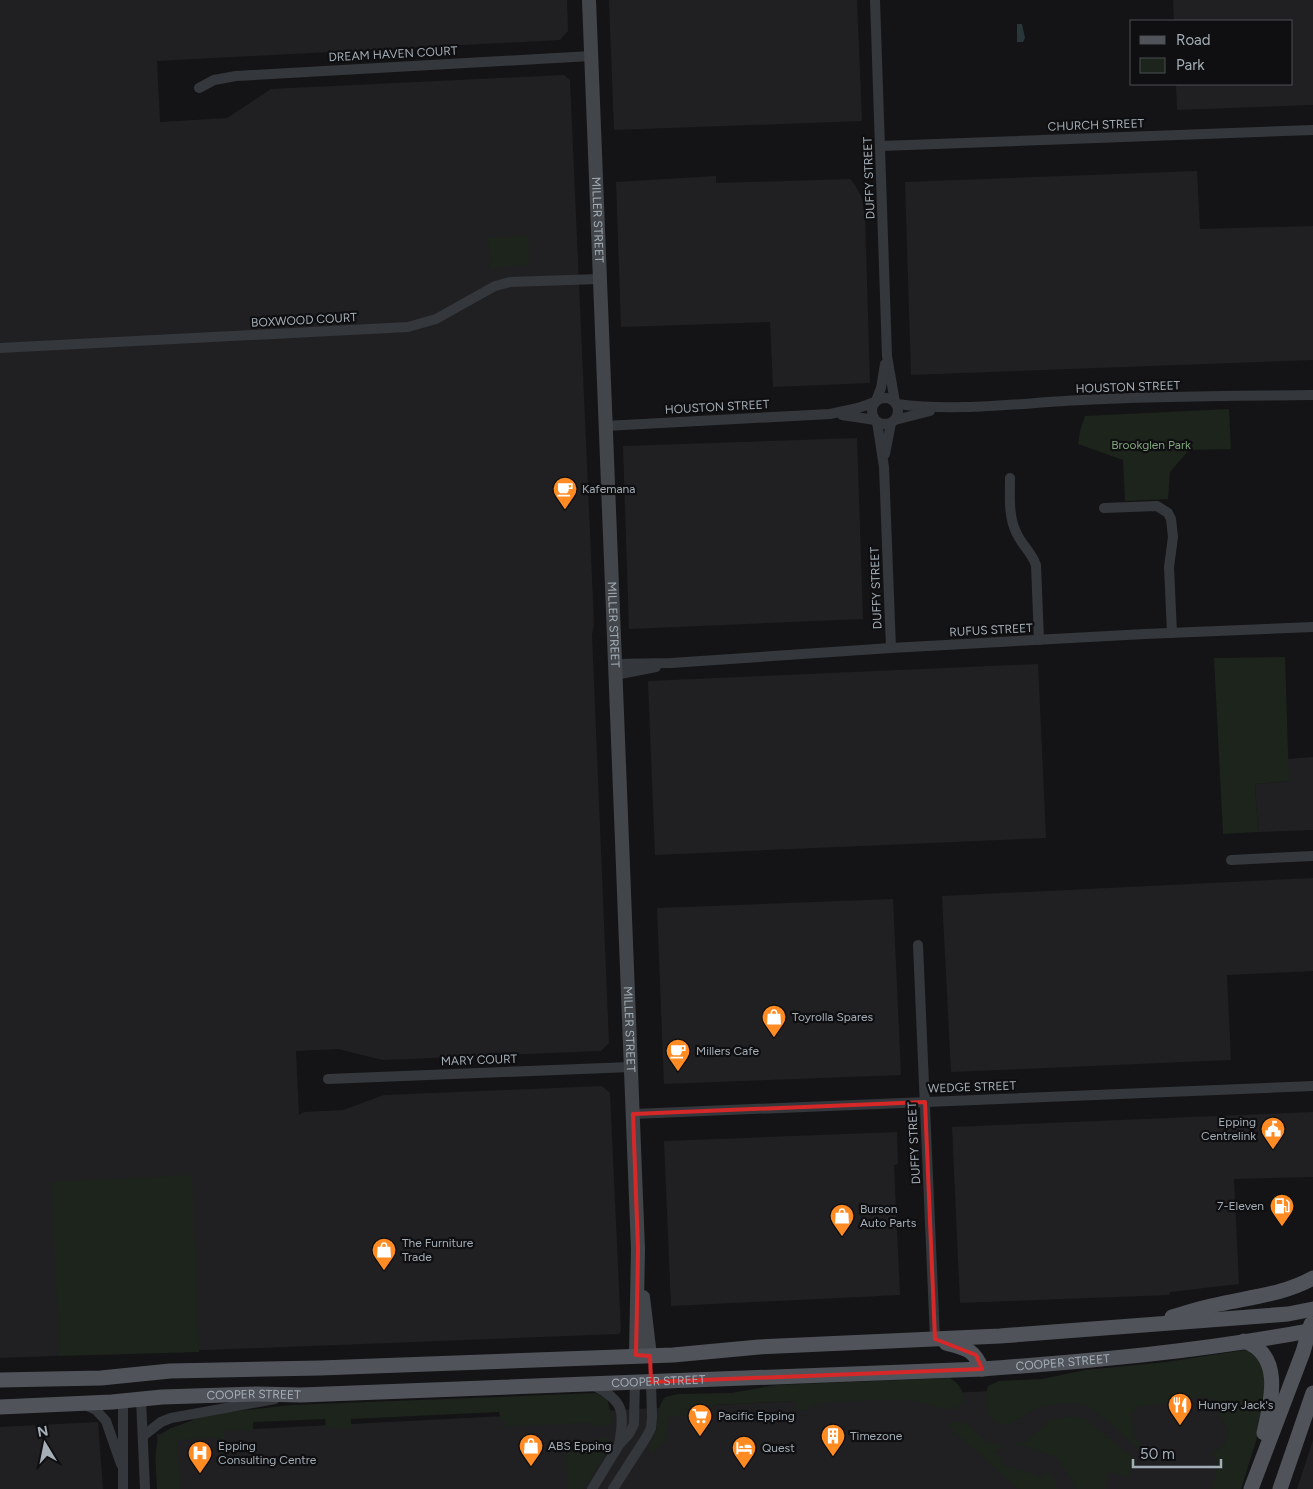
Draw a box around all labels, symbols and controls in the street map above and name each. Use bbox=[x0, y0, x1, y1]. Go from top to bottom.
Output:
legend bbox=[1130, 20, 1293, 85]
text: Road bbox=[1176, 31, 1211, 49]
street label: DREAM HAVEN COURT bbox=[328, 44, 458, 64]
text: Park bbox=[1176, 56, 1205, 74]
street label: CHURCH STREET bbox=[1047, 116, 1145, 134]
street label: DUFFY STREET bbox=[861, 136, 877, 219]
street label: MILLER STREET bbox=[589, 177, 606, 263]
street label: BOXWOOD COURT bbox=[251, 310, 358, 330]
street label: HOUSTON STREET bbox=[1075, 378, 1181, 396]
street label: HOUSTON STREET bbox=[664, 397, 770, 417]
park label: Brookglen Park bbox=[1111, 438, 1191, 452]
cafe icon: Kafemana bbox=[552, 476, 578, 510]
place label: Kafemana bbox=[582, 482, 635, 496]
street label: DUFFY STREET bbox=[868, 546, 884, 629]
street label: MILLER STREET bbox=[605, 581, 622, 668]
street label: RUFUS STREET bbox=[949, 621, 1034, 639]
street label: MILLER STREET bbox=[621, 986, 638, 1073]
shop icon: Toyrolla Spares bbox=[761, 1004, 787, 1038]
place label: Toyrolla Spares bbox=[792, 1010, 874, 1024]
cafe icon: Millers Cafe bbox=[665, 1038, 691, 1072]
place label: Millers Cafe bbox=[696, 1044, 760, 1058]
street label: MARY COURT bbox=[441, 1052, 518, 1068]
street label: WEDGE STREET bbox=[928, 1078, 1017, 1096]
street label: DUFFY STREET bbox=[905, 1101, 923, 1184]
place label: Epping Centrelink bbox=[1201, 1115, 1256, 1143]
public building icon: Epping Centrelink bbox=[1260, 1116, 1286, 1150]
fuel station icon: 7-Eleven bbox=[1269, 1193, 1295, 1227]
place label: 7-Eleven bbox=[1217, 1199, 1264, 1213]
place label: Burson Auto Parts bbox=[860, 1202, 917, 1230]
shop icon: Burson Auto Parts bbox=[829, 1203, 855, 1237]
place label: The Furniture Trade bbox=[402, 1236, 474, 1264]
shop icon: The Furniture Trade bbox=[371, 1237, 397, 1271]
street label: COOPER STREET bbox=[1015, 1351, 1111, 1373]
street label: COOPER STREET bbox=[611, 1373, 706, 1390]
street label: COOPER STREET bbox=[206, 1387, 301, 1403]
restaurant icon: Hungry Jack's bbox=[1167, 1392, 1193, 1426]
place label: Hungry Jack's bbox=[1198, 1398, 1274, 1412]
supermarket icon: Pacific Epping bbox=[687, 1403, 713, 1437]
place label: Pacific Epping bbox=[718, 1409, 795, 1423]
north arrow bbox=[20, 1419, 70, 1469]
text: N bbox=[36, 1422, 50, 1441]
building icon: Timezone bbox=[820, 1423, 846, 1457]
place label: Timezone bbox=[850, 1429, 903, 1443]
shop icon: ABS Epping bbox=[518, 1433, 544, 1467]
hotel icon: Quest bbox=[731, 1435, 757, 1469]
scale bar bbox=[1133, 1436, 1220, 1468]
place label: Epping Consulting Centre bbox=[218, 1439, 317, 1467]
place label: ABS Epping bbox=[548, 1439, 612, 1453]
hospital icon: Epping Consulting Centre bbox=[187, 1440, 213, 1474]
place label: Quest bbox=[762, 1441, 795, 1455]
text: 50 m bbox=[1140, 1445, 1175, 1463]

